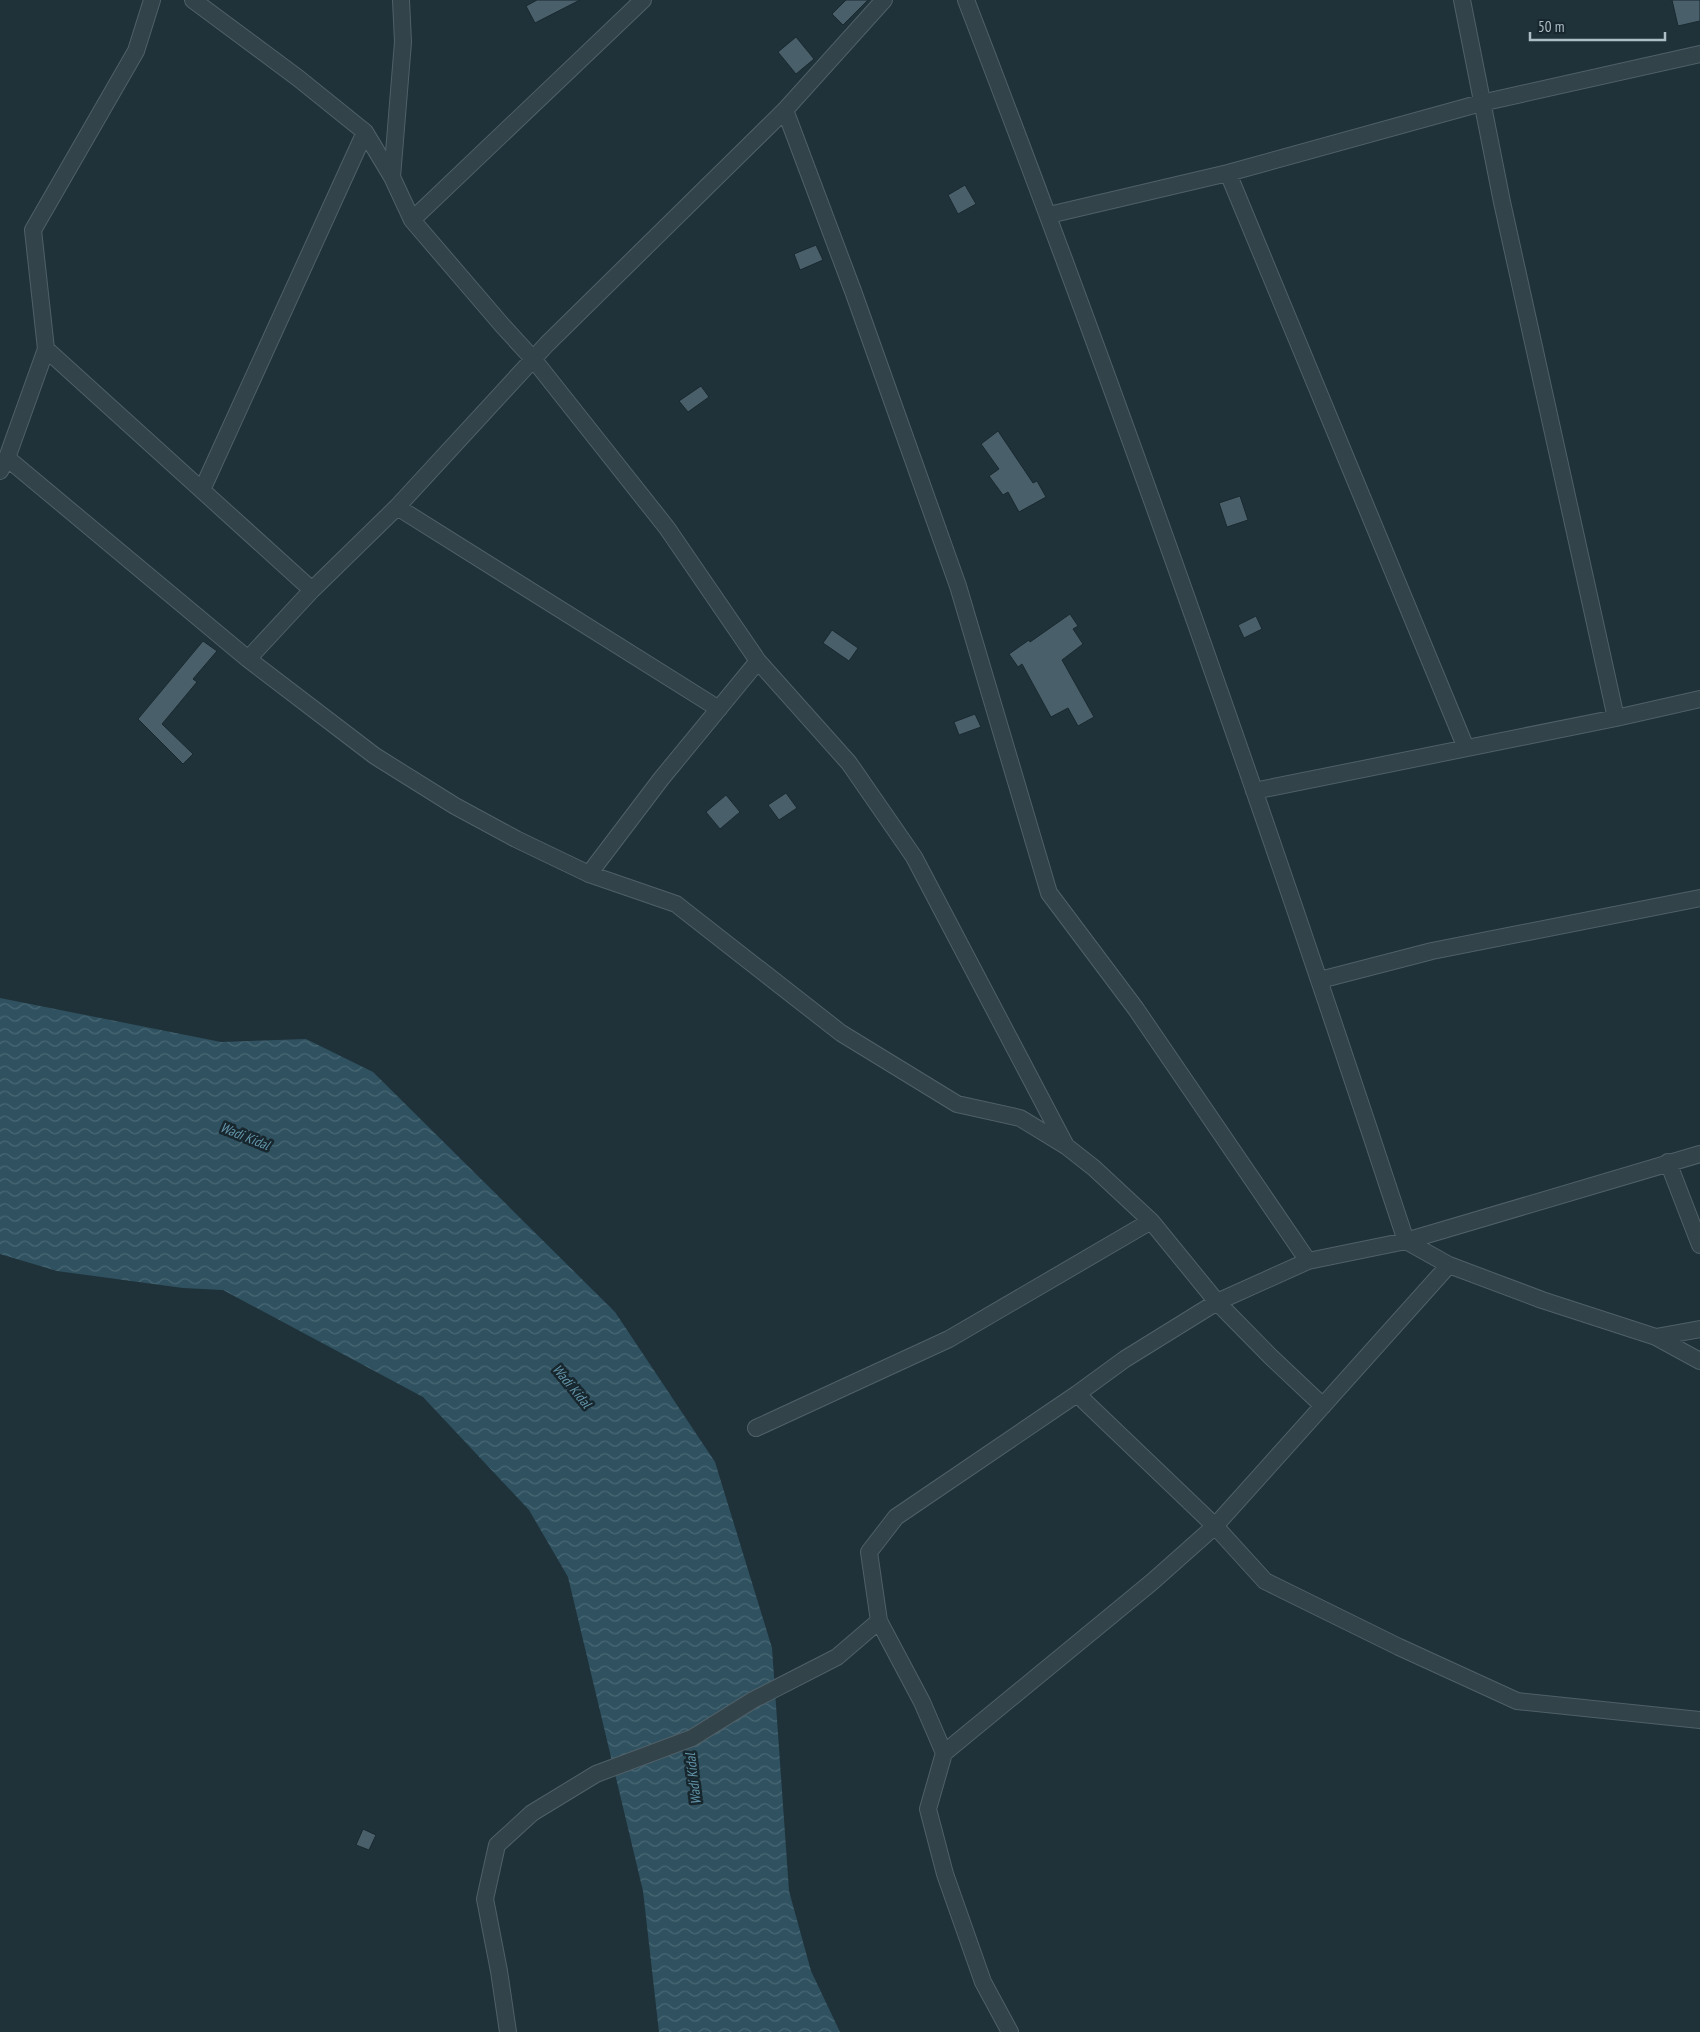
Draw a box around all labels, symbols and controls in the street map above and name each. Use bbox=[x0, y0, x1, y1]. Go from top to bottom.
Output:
scale bar bbox=[1530, 10, 1665, 42]
text: 50 m bbox=[1538, 17, 1564, 36]
water label: Wadi Kidal bbox=[218, 1118, 274, 1155]
water label: Wadi Kidal bbox=[549, 1361, 597, 1413]
water label: Wadi Kidal bbox=[681, 1751, 705, 1806]

